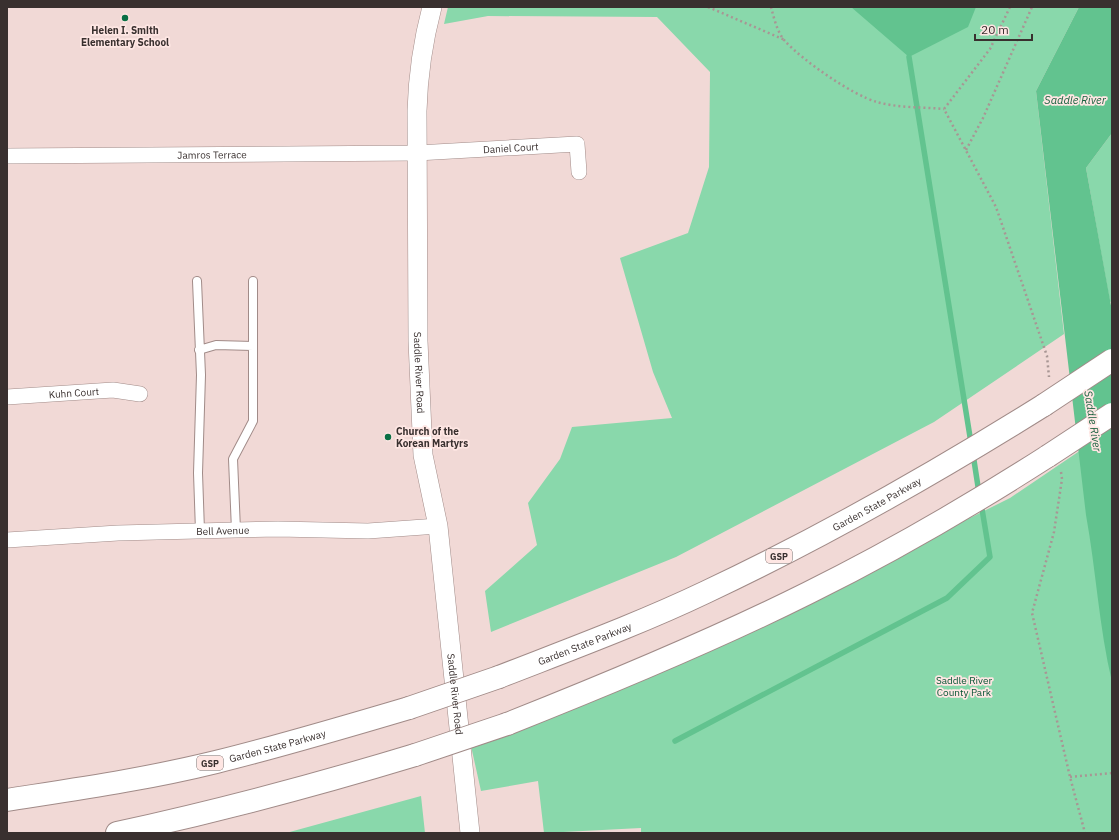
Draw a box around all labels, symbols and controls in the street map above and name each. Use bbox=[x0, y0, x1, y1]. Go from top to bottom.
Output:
marker: Helen I. Smith Elementary School bbox=[120, 13, 130, 23]
scale bar bbox=[975, 16, 1032, 42]
text: 20 m bbox=[981, 22, 1009, 37]
place label: Helen I. Smith Elementary School bbox=[81, 24, 169, 49]
water label: Saddle River bbox=[1044, 93, 1107, 107]
street label: Daniel Court bbox=[483, 140, 539, 156]
street label: Jamros Terrace bbox=[177, 148, 247, 161]
street label: Saddle River Road bbox=[411, 332, 428, 414]
street label: Kuhn Court bbox=[48, 384, 100, 401]
water label: Saddle River bbox=[1081, 390, 1105, 453]
place label: Church of the Korean Martyrs bbox=[396, 425, 468, 450]
marker: Church of the Korean Martyrs bbox=[383, 432, 393, 442]
street label: Garden State Parkway bbox=[830, 474, 923, 534]
street label: Bell Avenue bbox=[196, 523, 250, 538]
road number: GSP bbox=[766, 549, 792, 563]
street label: Garden State Parkway bbox=[536, 619, 633, 668]
street label: Saddle River Road bbox=[445, 653, 466, 735]
park label: Saddle River County Park bbox=[936, 674, 992, 699]
street label: Garden State Parkway bbox=[228, 726, 327, 765]
road number: GSP bbox=[197, 756, 223, 770]

